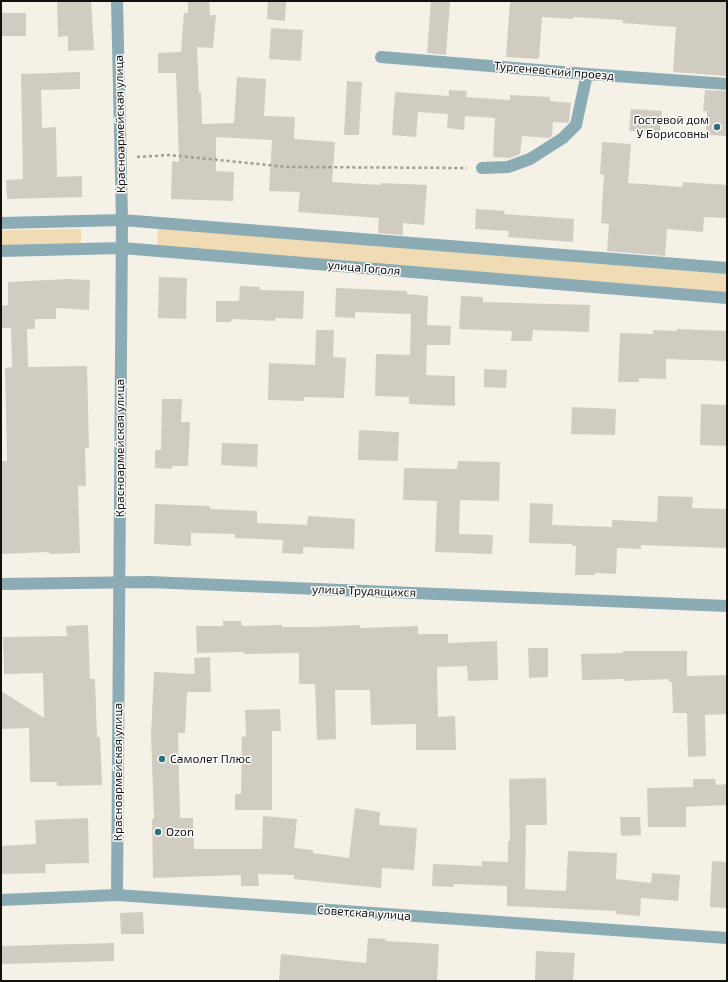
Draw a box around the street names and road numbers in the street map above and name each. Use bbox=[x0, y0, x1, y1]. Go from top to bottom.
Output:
street label: Красноармейская улица bbox=[112, 55, 128, 193]
street label: Тургеневский проезд bbox=[493, 59, 615, 83]
street label: улица Гоголя bbox=[327, 258, 401, 278]
street label: Красноармейская улица bbox=[113, 379, 127, 517]
street label: улица Трудящихся bbox=[312, 582, 416, 600]
street label: Красноармейская улица bbox=[111, 703, 125, 841]
street label: Советская улица bbox=[317, 903, 411, 923]

